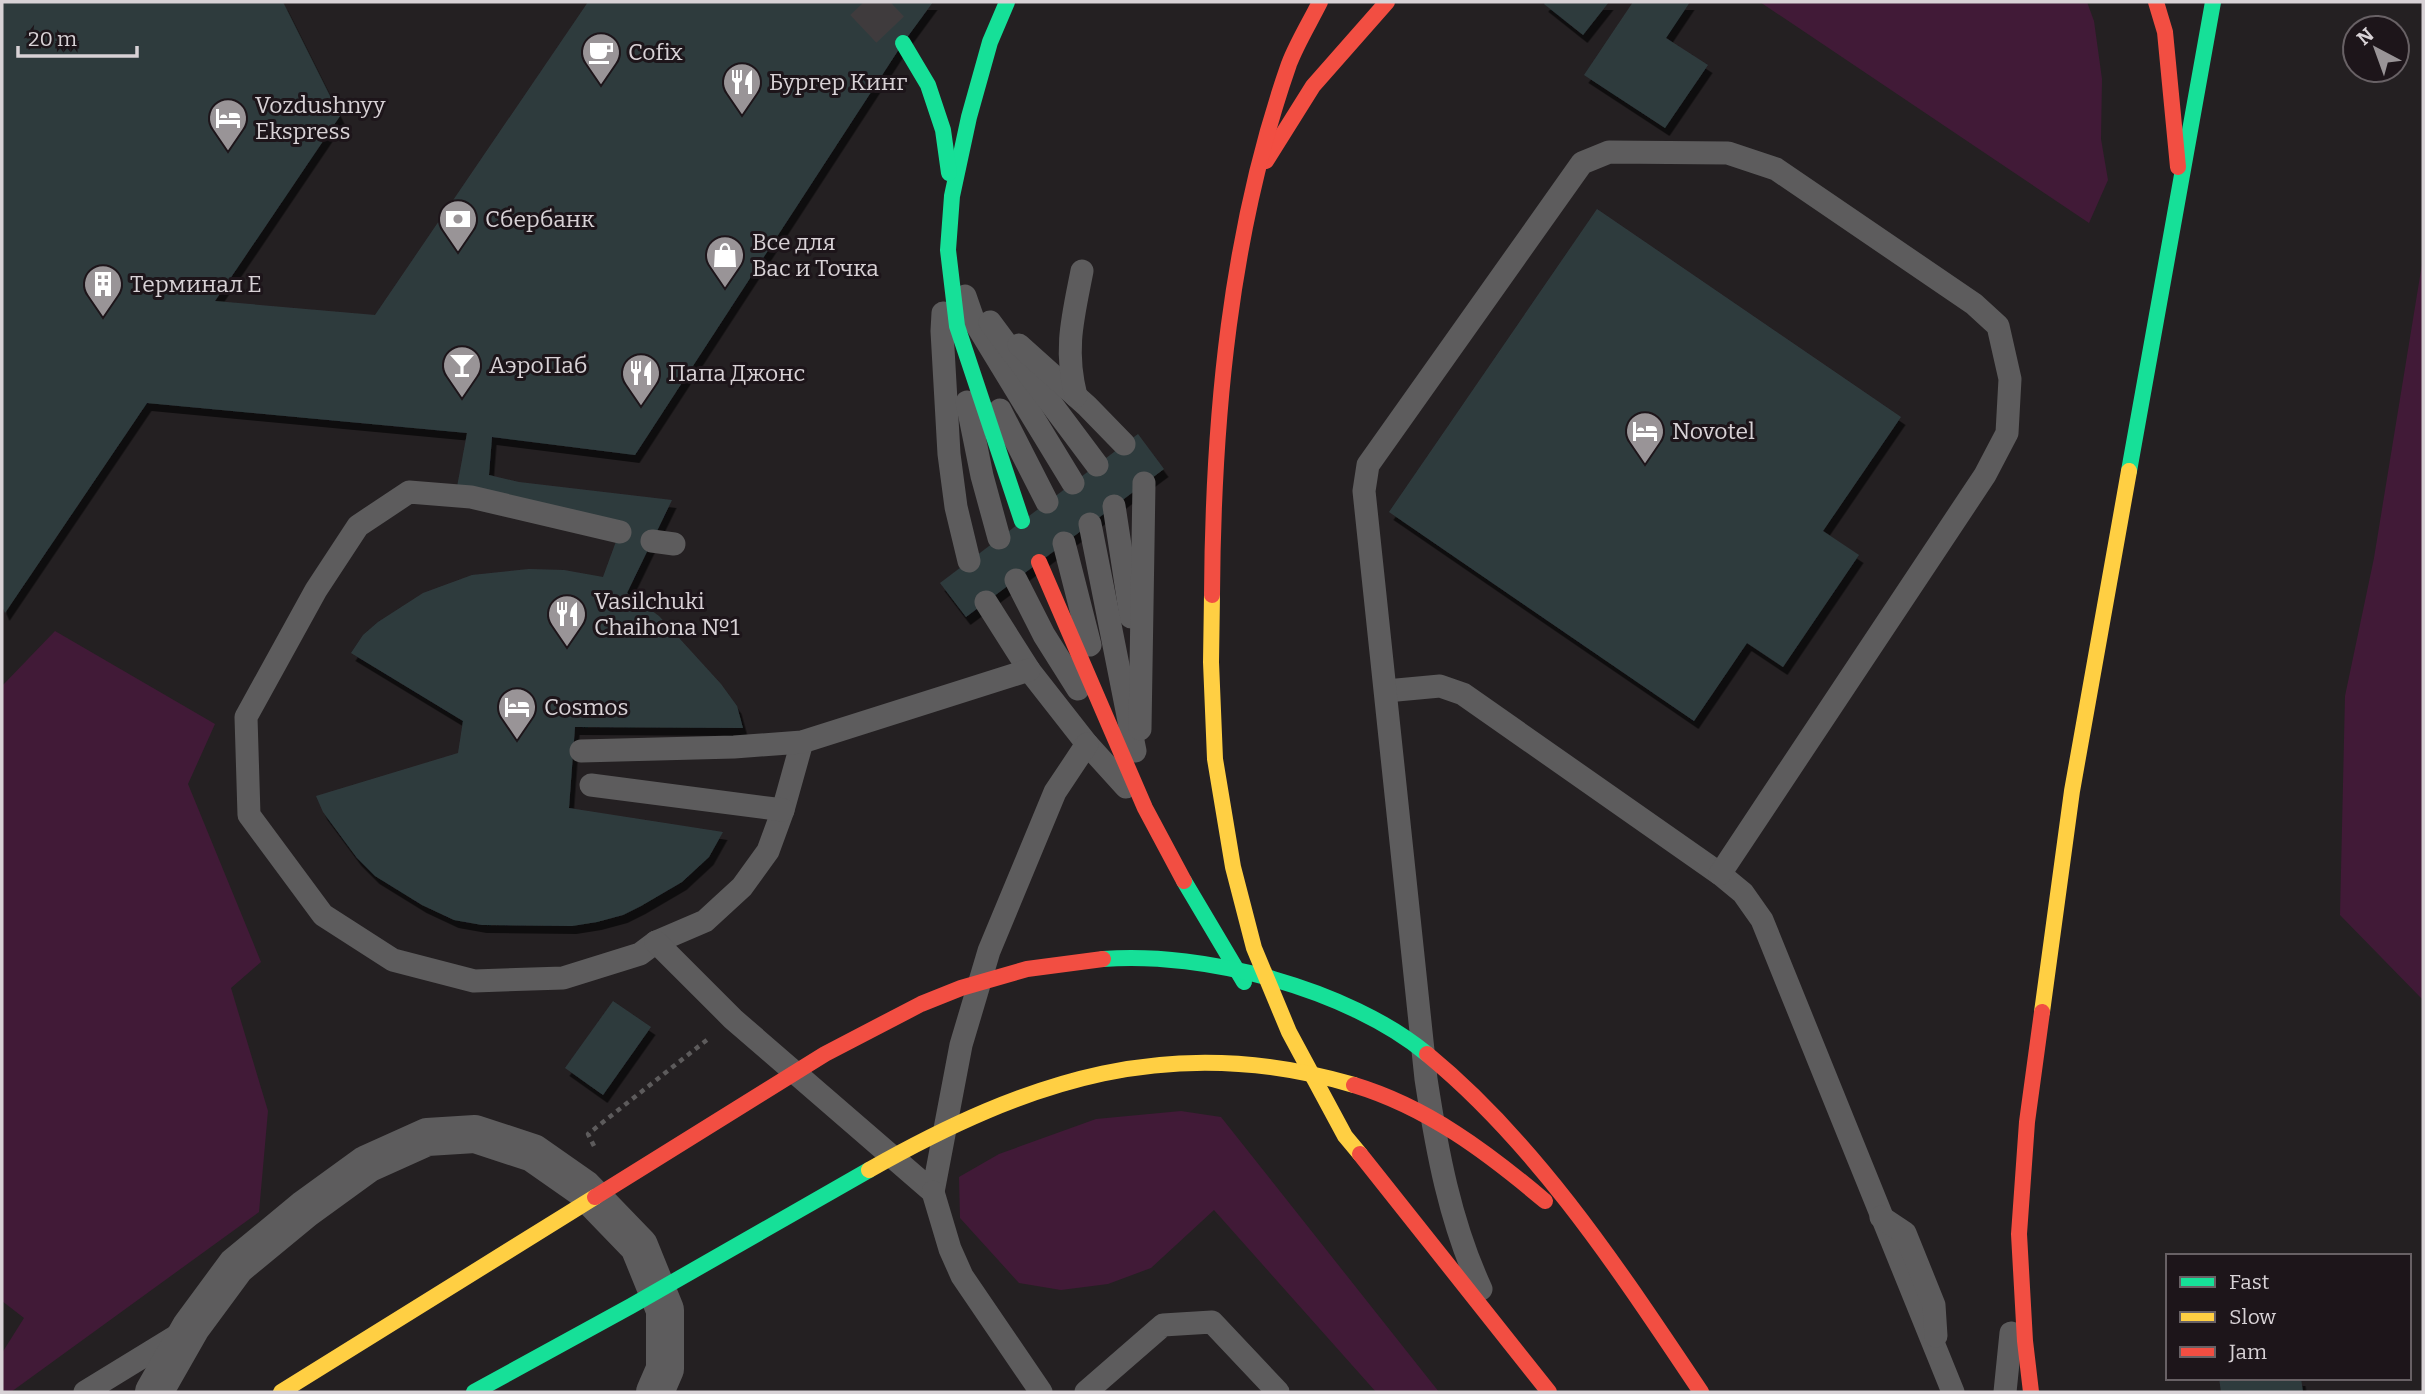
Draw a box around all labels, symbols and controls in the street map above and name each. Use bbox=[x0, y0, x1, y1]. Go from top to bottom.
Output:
scale bar bbox=[18, 14, 136, 58]
north arrow bbox=[2341, 14, 2411, 84]
text: N bbox=[2352, 23, 2379, 50]
text: 20 m bbox=[28, 26, 77, 52]
cafe icon: Cofix bbox=[580, 31, 622, 86]
place label: Cofix bbox=[628, 38, 683, 66]
restaurant icon: Бургер Кинг bbox=[721, 61, 763, 116]
place label: Бургер Кинг bbox=[769, 68, 907, 96]
place label: Vozdushnyy Ekspress bbox=[255, 91, 386, 145]
hotel icon: Vozdushnyy Ekspress bbox=[207, 97, 249, 152]
bank icon: Сбербанк bbox=[437, 198, 479, 253]
place label: Сбербанк bbox=[485, 205, 595, 233]
place label: Все для Вас и Точка bbox=[752, 228, 879, 282]
shop icon: Все для Вас и Точка bbox=[704, 234, 746, 289]
building icon: Терминал E bbox=[82, 263, 124, 318]
place label: Терминал E bbox=[130, 270, 262, 298]
bar icon: АэроПаб bbox=[441, 344, 483, 399]
place label: АэроПаб bbox=[489, 351, 587, 379]
restaurant icon: Папа Джонс bbox=[620, 352, 662, 407]
place label: Папа Джонс bbox=[668, 359, 805, 387]
hotel icon: Novotel bbox=[1624, 410, 1666, 465]
place label: Novotel bbox=[1672, 417, 1755, 445]
place label: Vasilchuki Chaihona №1 bbox=[594, 587, 740, 641]
restaurant icon: Vasilchuki Chaihona №1 bbox=[546, 593, 588, 648]
hotel icon: Cosmos bbox=[496, 686, 538, 741]
place label: Cosmos bbox=[544, 693, 629, 721]
legend bbox=[2166, 1254, 2411, 1380]
text: Fast bbox=[2229, 1269, 2270, 1295]
text: Slow bbox=[2229, 1304, 2276, 1330]
text: Jam bbox=[2228, 1339, 2267, 1365]

